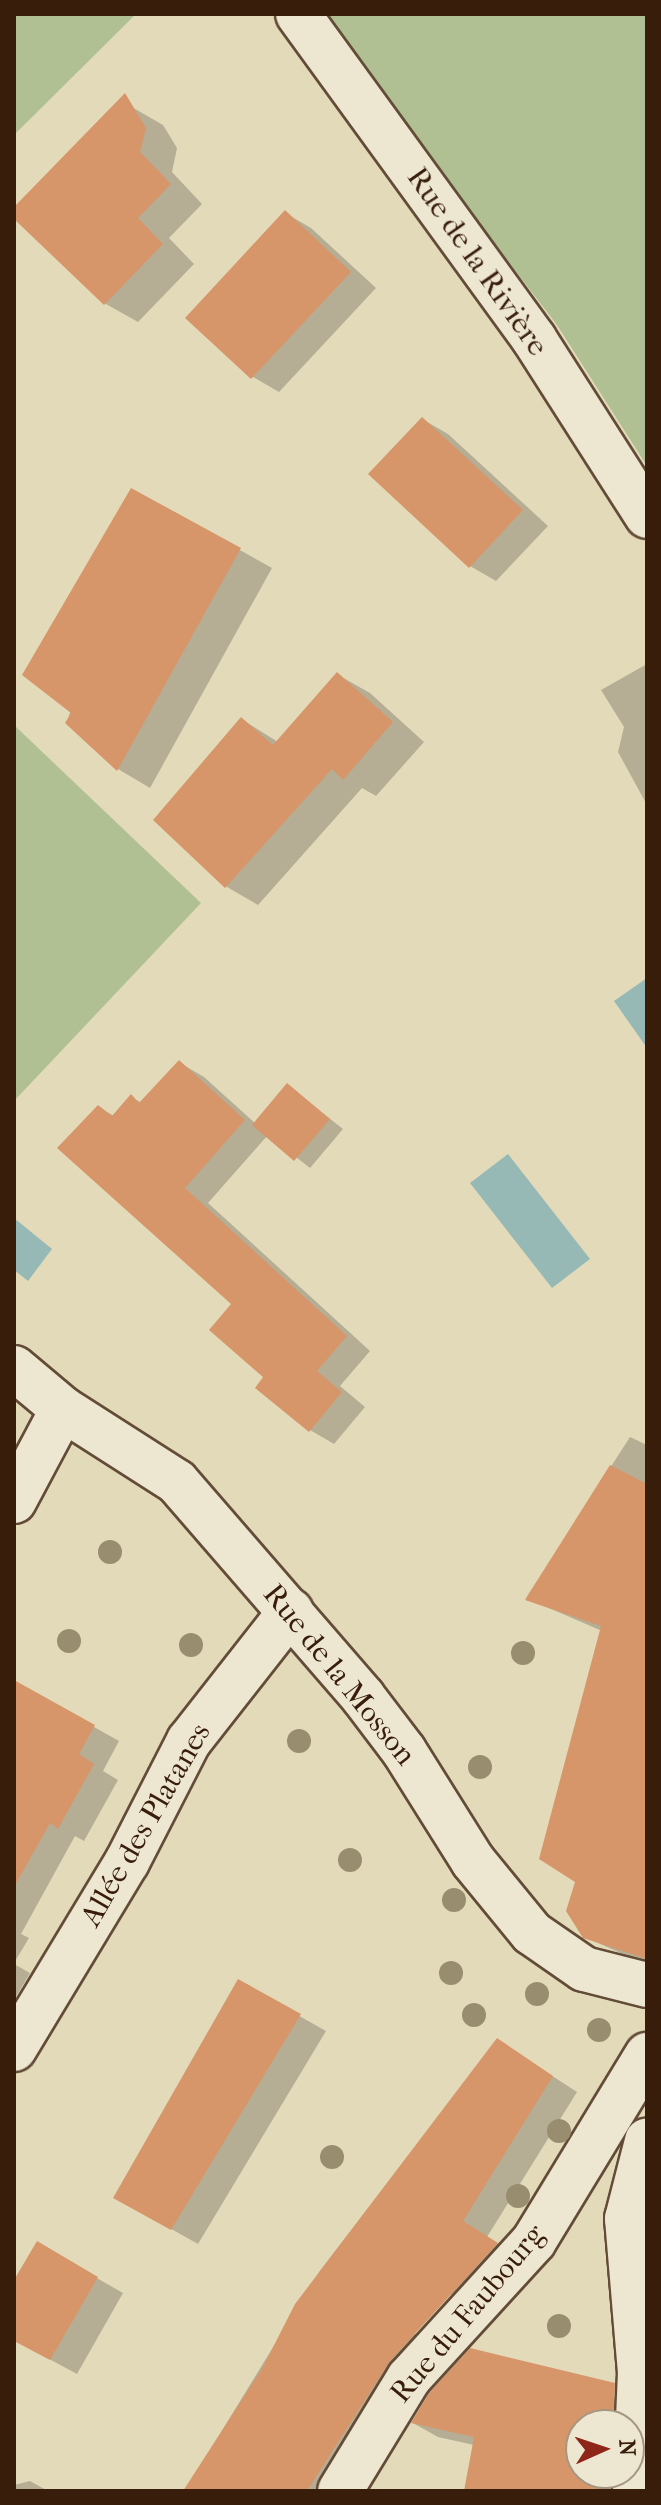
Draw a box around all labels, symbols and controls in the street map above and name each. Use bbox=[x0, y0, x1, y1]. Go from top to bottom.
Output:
street label: Rue de la Rivière bbox=[399, 161, 555, 363]
street label: Rue de la Mosson bbox=[255, 1577, 423, 1773]
street label: Allée des Platanes bbox=[73, 1717, 219, 1933]
street label: Rue du Faubourg bbox=[383, 2217, 553, 2411]
north arrow bbox=[565, 2409, 645, 2489]
text: N bbox=[614, 2439, 640, 2457]

